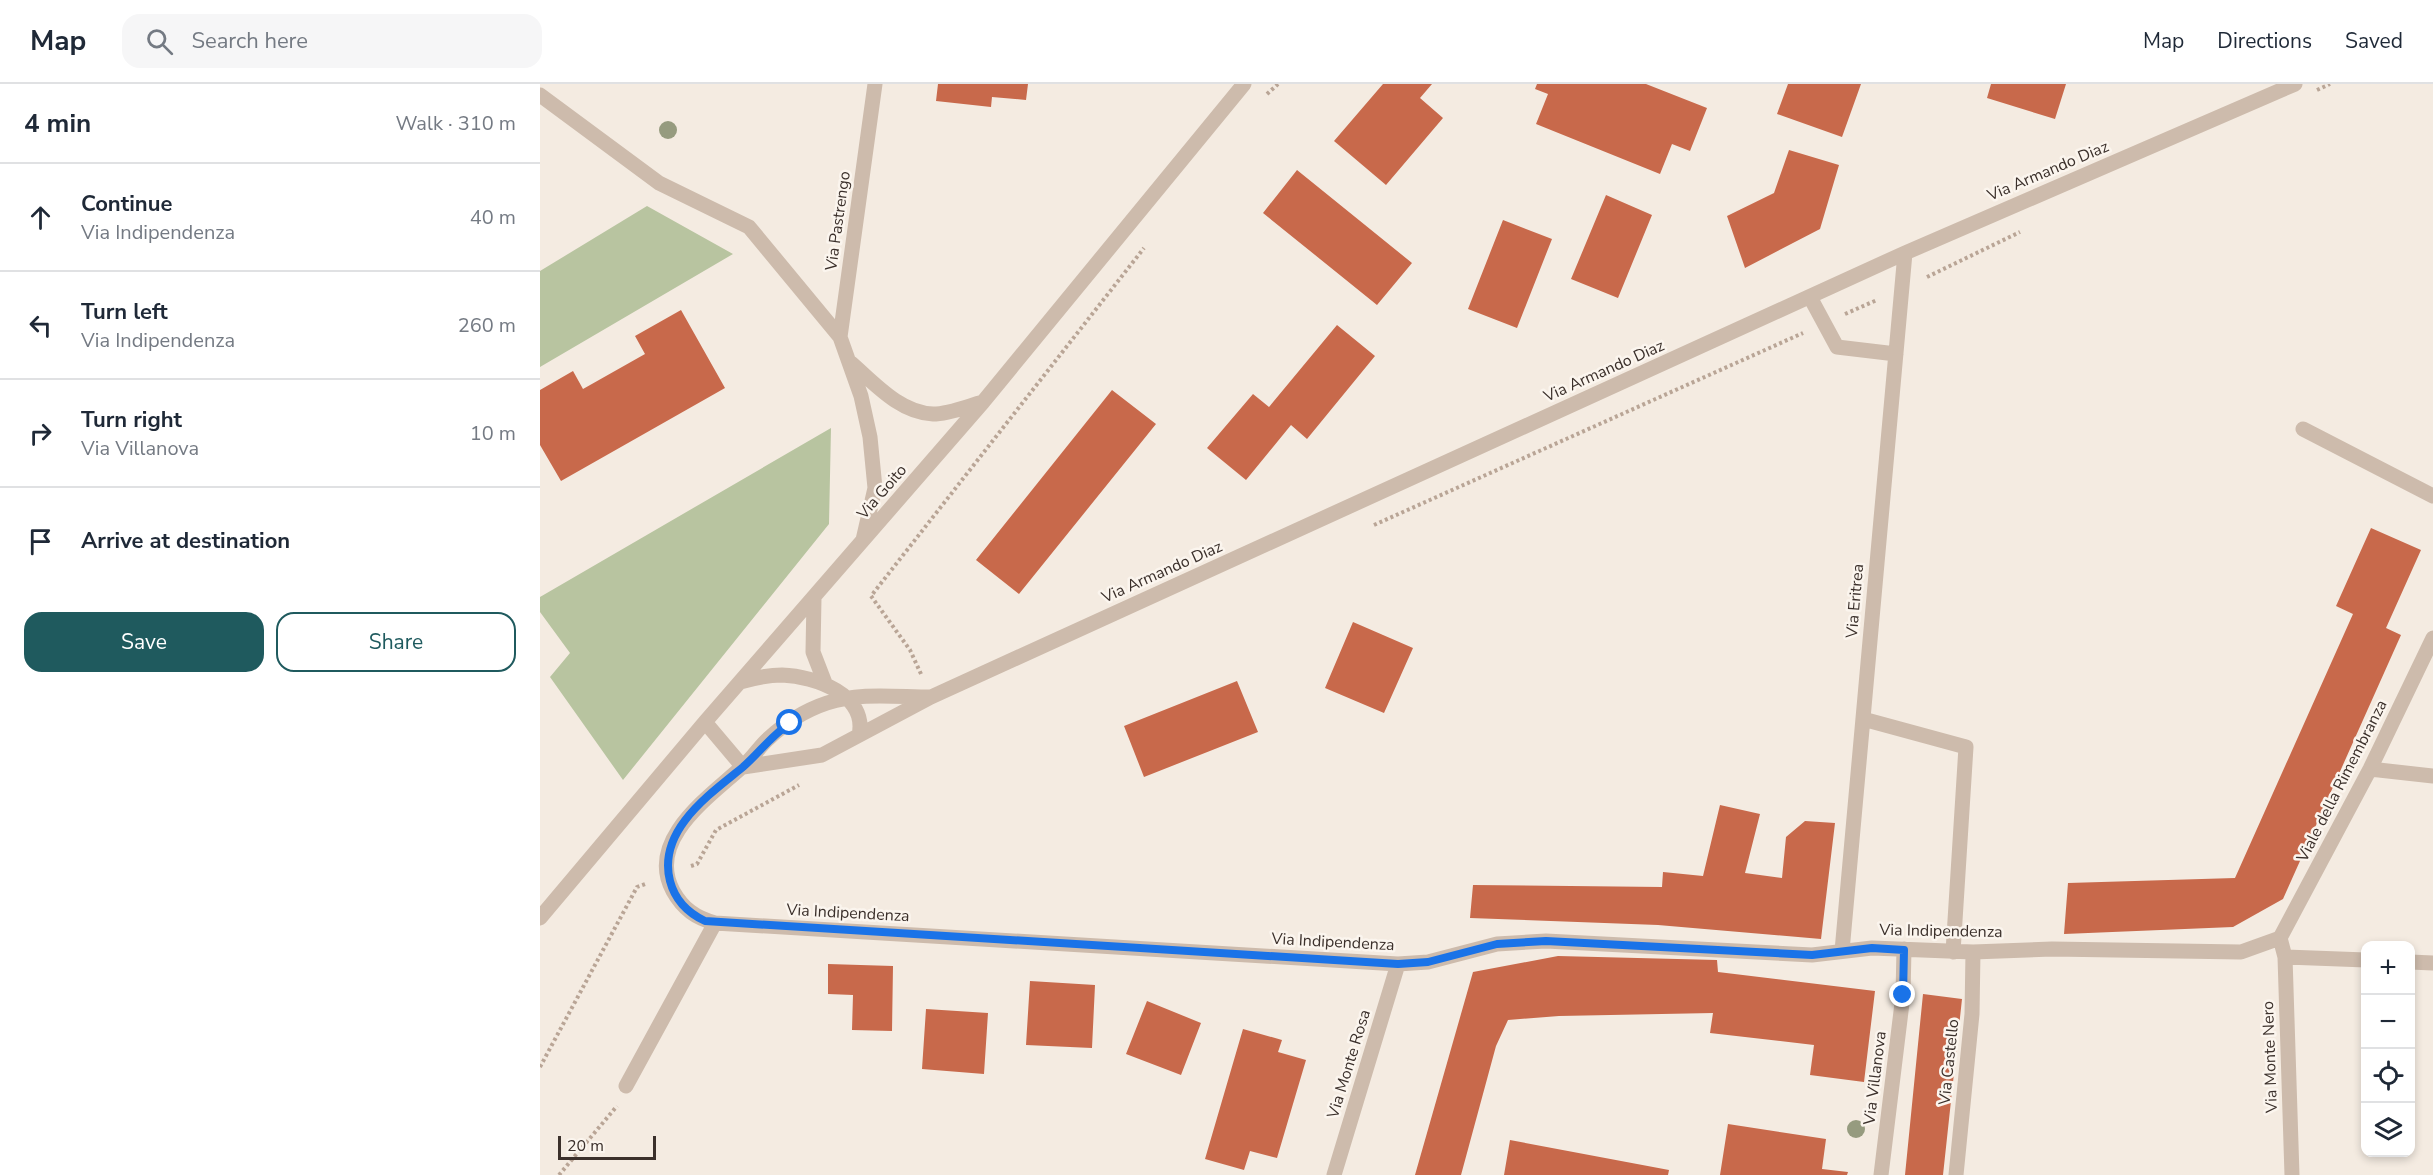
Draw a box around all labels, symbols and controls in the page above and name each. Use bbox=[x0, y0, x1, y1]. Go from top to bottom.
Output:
search box bbox=[122, 14, 542, 68]
text: Map bbox=[30, 22, 86, 60]
icon: search bbox=[143, 25, 176, 58]
text: Search here bbox=[191, 26, 308, 56]
text: Map bbox=[2143, 27, 2184, 55]
text: Directions bbox=[2217, 27, 2312, 55]
text: Saved bbox=[2345, 27, 2403, 55]
text: 4 min bbox=[24, 106, 91, 141]
text: Walk · 310 m bbox=[396, 110, 516, 137]
street label: Via Armando Diaz bbox=[1983, 136, 2112, 207]
street label: Via Pastrengo bbox=[820, 170, 856, 273]
text: Continue bbox=[81, 189, 172, 219]
icon: ahead bbox=[24, 201, 57, 234]
text: 40 m bbox=[470, 204, 516, 231]
text: Via Indipendenza bbox=[81, 219, 235, 246]
text: Turn left bbox=[81, 297, 168, 327]
icon: left bbox=[24, 309, 57, 342]
text: 260 m bbox=[458, 312, 516, 339]
text: Via Indipendenza bbox=[81, 327, 235, 354]
street label: Via Armando Diaz bbox=[1539, 335, 1668, 408]
text: Turn right bbox=[81, 405, 182, 435]
icon: right bbox=[24, 417, 57, 450]
text: 10 m bbox=[470, 420, 516, 447]
text: Via Villanova bbox=[81, 435, 199, 462]
street label: Via Goito bbox=[851, 460, 912, 525]
icon: arrive bbox=[24, 525, 57, 558]
text: Arrive at destination bbox=[81, 526, 290, 556]
street label: Via Armando Diaz bbox=[1097, 536, 1226, 609]
street label: Via Eritrea bbox=[1841, 563, 1869, 640]
button: Save bbox=[24, 612, 264, 672]
button: Share bbox=[276, 612, 516, 672]
street label: Viale della Rimembranza bbox=[2291, 696, 2392, 867]
route start bbox=[776, 709, 802, 735]
street label: Via Indipendenza bbox=[785, 899, 910, 927]
street label: Via Indipendenza bbox=[1878, 919, 2003, 943]
street label: Via Indipendenza bbox=[1270, 928, 1395, 956]
map controls bbox=[2361, 941, 2415, 1157]
button: + bbox=[2361, 941, 2415, 995]
route end bbox=[1889, 981, 1915, 1007]
button: − bbox=[2361, 995, 2415, 1049]
street label: Via Monte Nero bbox=[2257, 1001, 2283, 1114]
street label: Via Monte Rosa bbox=[1322, 1007, 1376, 1122]
street label: Via Castello bbox=[1933, 1018, 1964, 1107]
street label: Via Villanova bbox=[1858, 1030, 1892, 1127]
button: locate bbox=[2361, 1049, 2415, 1103]
button: layers bbox=[2361, 1103, 2415, 1157]
scale bar bbox=[558, 1133, 656, 1160]
text: 20 m bbox=[567, 1135, 604, 1157]

